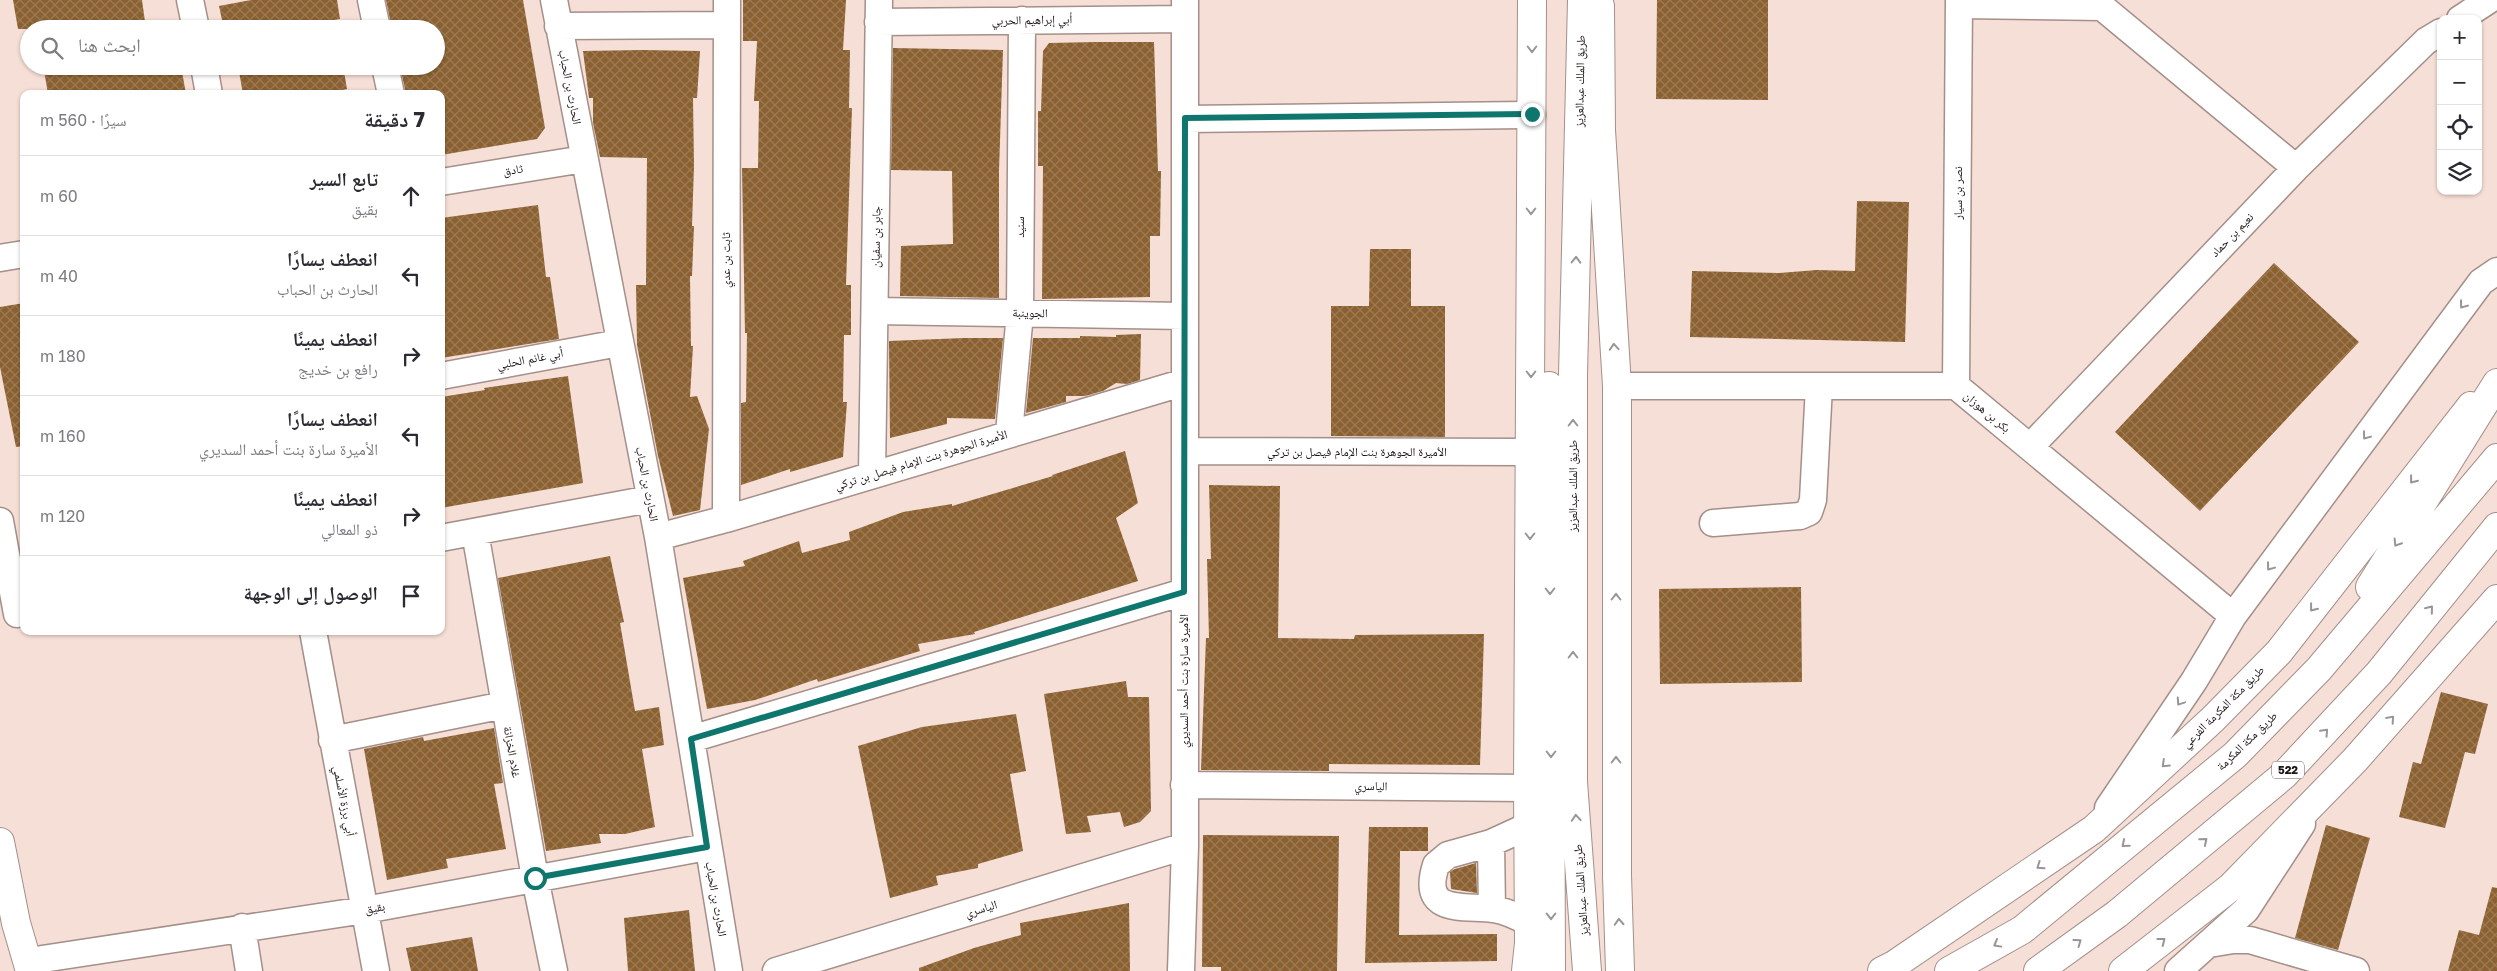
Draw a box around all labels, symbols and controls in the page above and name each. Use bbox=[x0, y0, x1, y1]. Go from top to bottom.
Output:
street label: أبي إبراهيم الحربي bbox=[991, 11, 1073, 31]
map controls bbox=[2437, 15, 2482, 195]
button: + bbox=[2437, 15, 2482, 60]
search box bbox=[20, 20, 445, 75]
text: ابحث هنا bbox=[78, 33, 141, 56]
icon: search bbox=[38, 34, 66, 62]
street label: طريق الملك عبدالعزيز bbox=[1571, 35, 1588, 128]
one-way arrow bbox=[1527, 45, 1537, 53]
street label: الحارث بن الحباب bbox=[556, 48, 585, 126]
button: − bbox=[2437, 60, 2482, 105]
route end bbox=[1521, 103, 1544, 126]
button: locate bbox=[2437, 105, 2482, 150]
text: 7 دقيقة bbox=[364, 106, 425, 132]
text: سيرًا · 560 m bbox=[40, 110, 126, 130]
button: layers bbox=[2437, 150, 2482, 195]
street label: ثادق bbox=[502, 160, 525, 178]
street label: نصر بن سيار bbox=[1950, 166, 1965, 221]
text: تابع السير bbox=[310, 167, 378, 190]
icon: ahead bbox=[397, 182, 425, 210]
text: 60 m bbox=[40, 186, 78, 206]
text: بقيق bbox=[351, 199, 378, 219]
street label: جابر بن سفيان bbox=[867, 205, 884, 268]
one-way arrow bbox=[1526, 208, 1536, 215]
street label: نعيم بن حماد bbox=[2207, 209, 2257, 261]
street label: سنيد bbox=[1012, 216, 1027, 238]
street label: ثابت بن عدي bbox=[718, 231, 736, 288]
text: انعطف يسارًا bbox=[287, 247, 378, 270]
one-way arrow bbox=[1570, 256, 1581, 264]
icon: left bbox=[397, 262, 425, 290]
text: 40 m bbox=[40, 266, 78, 286]
text: الحارث بن الحباب bbox=[277, 279, 378, 299]
one-way arrow bbox=[2460, 299, 2469, 309]
street label: الجوينبة bbox=[1012, 305, 1048, 321]
text: انعطف يمينًا bbox=[293, 327, 378, 350]
icon: right bbox=[397, 342, 425, 370]
one-way arrow bbox=[1609, 343, 1620, 351]
street label: أبي غانم الحلبي bbox=[495, 345, 565, 375]
text: 180 m bbox=[40, 346, 86, 366]
text: رافع بن خديج bbox=[298, 359, 378, 379]
one-way arrow bbox=[1526, 370, 1536, 378]
street label: بكر بن هوزان bbox=[1961, 388, 2014, 436]
text: انعطف يسارًا bbox=[287, 407, 378, 430]
one-way arrow bbox=[1568, 418, 1578, 426]
icon: left bbox=[397, 422, 425, 450]
text: 160 m bbox=[40, 426, 86, 446]
street label: الأميرة الجوهرة بنت الإمام فيصل بن تركي bbox=[833, 426, 1010, 496]
one-way arrow bbox=[2364, 430, 2372, 439]
text: الأميرة سارة بنت أحمد السديري bbox=[199, 439, 378, 459]
street label: طريق الملك عبدالعزيز bbox=[1565, 440, 1580, 533]
street label: الأميرة الجوهرة بنت الإمام فيصل بن تركي bbox=[1267, 444, 1447, 462]
street label: الحارث بن الحباب bbox=[633, 445, 662, 523]
one-way arrow bbox=[2410, 474, 2419, 484]
text: انعطف يمينًا bbox=[293, 487, 378, 510]
icon: right bbox=[397, 502, 425, 530]
text: 120 m bbox=[40, 506, 85, 526]
text: ذو المعالي bbox=[321, 519, 378, 539]
one-way arrow bbox=[1524, 532, 1535, 540]
one-way arrow bbox=[2394, 538, 2404, 547]
one-way arrow bbox=[2267, 561, 2276, 571]
text: الوصول إلى الوجهة bbox=[244, 581, 378, 604]
icon: arrive bbox=[397, 582, 425, 610]
one-way arrow bbox=[1545, 588, 1555, 595]
one-way arrow bbox=[1611, 593, 1621, 601]
one-way arrow bbox=[2310, 602, 2319, 612]
one-way arrow bbox=[2425, 605, 2434, 614]
street label: الأميرة سارة بنت أحمد السديري bbox=[1176, 614, 1194, 748]
one-way arrow bbox=[1568, 651, 1578, 658]
street label: طريق مكة المكرمة الفرعي bbox=[2179, 663, 2267, 751]
one-way arrow bbox=[2177, 696, 2186, 706]
street label: طريق مكة المكرمة bbox=[2214, 709, 2280, 773]
one-way arrow bbox=[2385, 716, 2394, 725]
street label: غلام الخزانة bbox=[500, 725, 524, 779]
one-way arrow bbox=[2319, 729, 2328, 738]
one-way arrow bbox=[1546, 750, 1556, 758]
one-way arrow bbox=[1611, 756, 1622, 764]
one-way arrow bbox=[2162, 758, 2171, 767]
road number: 522 bbox=[2272, 762, 2304, 778]
street label: أبي برزة الأسلمي bbox=[327, 765, 359, 838]
street label: الياسري bbox=[1354, 778, 1388, 796]
one-way arrow bbox=[1571, 813, 1582, 821]
one-way arrow bbox=[2199, 838, 2208, 847]
one-way arrow bbox=[2122, 839, 2131, 847]
street label: طريق الملك عبدالعزيز bbox=[1570, 843, 1592, 938]
street label: الحارث بن الحباب bbox=[702, 860, 730, 938]
one-way arrow bbox=[2036, 860, 2045, 869]
route start bbox=[524, 867, 547, 890]
street label: الياسري bbox=[963, 896, 1000, 923]
street label: بقيق bbox=[364, 898, 386, 917]
one-way arrow bbox=[1546, 912, 1556, 920]
one-way arrow bbox=[1614, 918, 1624, 926]
one-way arrow bbox=[1993, 937, 2002, 947]
one-way arrow bbox=[2156, 938, 2165, 947]
one-way arrow bbox=[2072, 940, 2081, 948]

